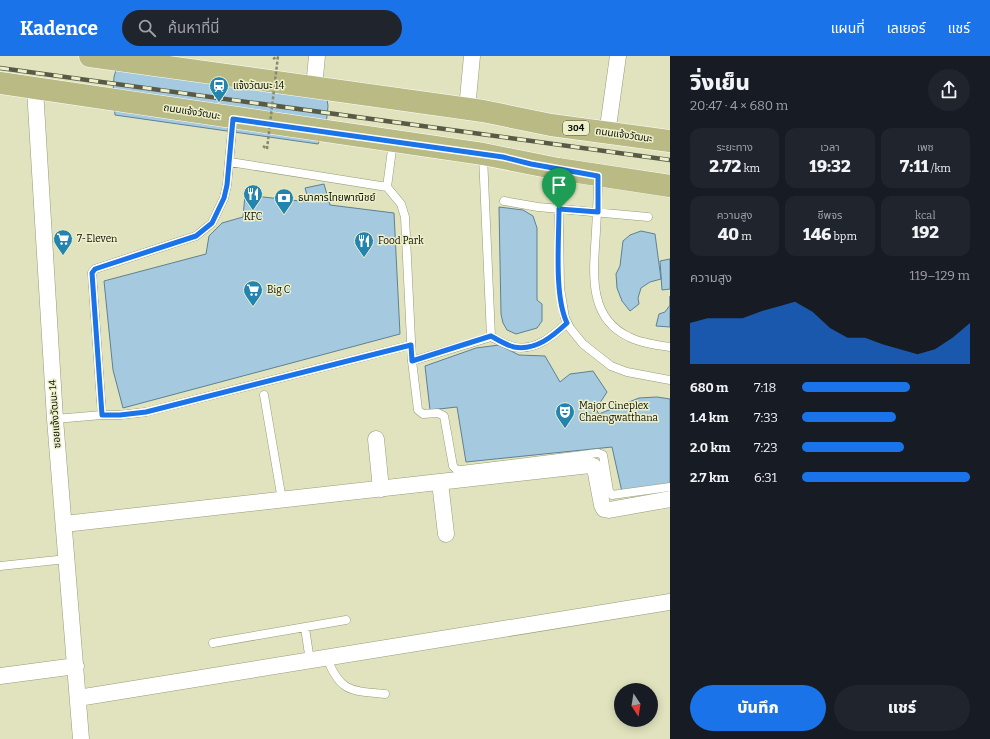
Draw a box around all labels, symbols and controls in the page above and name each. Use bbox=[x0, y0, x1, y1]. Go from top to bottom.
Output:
search box bbox=[122, 10, 402, 46]
text: Kadence bbox=[20, 17, 98, 40]
icon: search bbox=[136, 17, 158, 39]
text: ค้นหาที่นี่ bbox=[168, 19, 220, 37]
text: แผนที่ bbox=[831, 20, 865, 37]
text: เลเยอร์ bbox=[887, 20, 926, 37]
text: แชร์ bbox=[948, 20, 970, 37]
text: วิ่งเย็น bbox=[690, 69, 750, 96]
button: share bbox=[928, 69, 970, 111]
station icon: แจ้งวัฒนะ 14 bbox=[208, 75, 230, 103]
place label: แจ้งวัฒนะ 14 bbox=[233, 80, 285, 92]
text: 20:47 · 4 × 680 m bbox=[690, 98, 788, 113]
street label: ถนนแจ้งวัฒนะ bbox=[163, 102, 221, 122]
road number: 304 bbox=[563, 121, 589, 135]
street label: ถนนแจ้งวัฒนะ bbox=[595, 125, 653, 145]
text: ระยะทาง bbox=[716, 141, 753, 154]
text: เวลา bbox=[820, 141, 840, 154]
text: เพซ bbox=[917, 141, 934, 154]
text: 2.72 bbox=[709, 156, 741, 177]
text: 19:32 bbox=[809, 156, 851, 177]
text: 7:11 bbox=[900, 156, 928, 177]
text: km bbox=[741, 162, 760, 175]
text: /km bbox=[928, 162, 951, 175]
pin bbox=[542, 168, 576, 209]
icon: arrive bbox=[548, 174, 570, 196]
restaurant icon: KFC bbox=[242, 183, 264, 211]
bank icon: ธนาคารไทยพาณิชย์ bbox=[273, 187, 295, 215]
place label: ธนาคารไทยพาณิชย์ bbox=[298, 192, 375, 204]
text: ความสูง bbox=[717, 209, 752, 222]
text: ชีพจร bbox=[818, 209, 842, 222]
text: kcal bbox=[915, 209, 936, 222]
place label: KFC bbox=[244, 211, 262, 223]
text: 192 bbox=[912, 222, 939, 243]
text: 40 bbox=[718, 224, 739, 245]
text: 146 bbox=[803, 224, 831, 245]
supermarket icon: 7-Eleven bbox=[52, 228, 74, 256]
restaurant icon: Food Park bbox=[353, 230, 375, 258]
text: m bbox=[739, 230, 752, 243]
text: bpm bbox=[831, 230, 857, 243]
place label: 7-Eleven bbox=[77, 233, 118, 245]
place label: Food Park bbox=[378, 235, 424, 247]
text: 119–129 m bbox=[909, 268, 970, 283]
text: ความสูง bbox=[690, 270, 732, 285]
supermarket icon: Big C bbox=[242, 279, 264, 307]
place label: Big C bbox=[267, 284, 290, 296]
street label: ซอยแจ้งวัฒนะ 14 bbox=[47, 379, 63, 449]
text: 680 m bbox=[690, 380, 729, 395]
text: 7:18 bbox=[754, 380, 776, 395]
place label: Major Cineplex Chaengwatthana bbox=[579, 400, 659, 424]
theatre icon: Major Cineplex Chaengwatthana bbox=[554, 401, 576, 429]
text: 1.4 km bbox=[690, 410, 729, 425]
text: 7:33 bbox=[754, 410, 778, 425]
text: 2.0 km bbox=[690, 440, 730, 455]
text: 7:23 bbox=[754, 440, 778, 455]
text: 2.7 km bbox=[690, 470, 729, 485]
text: 6:31 bbox=[754, 470, 777, 485]
north arrow bbox=[614, 683, 658, 727]
map controls bbox=[614, 683, 658, 727]
button: บันทึก bbox=[690, 685, 826, 731]
button: แชร์ bbox=[834, 685, 970, 731]

